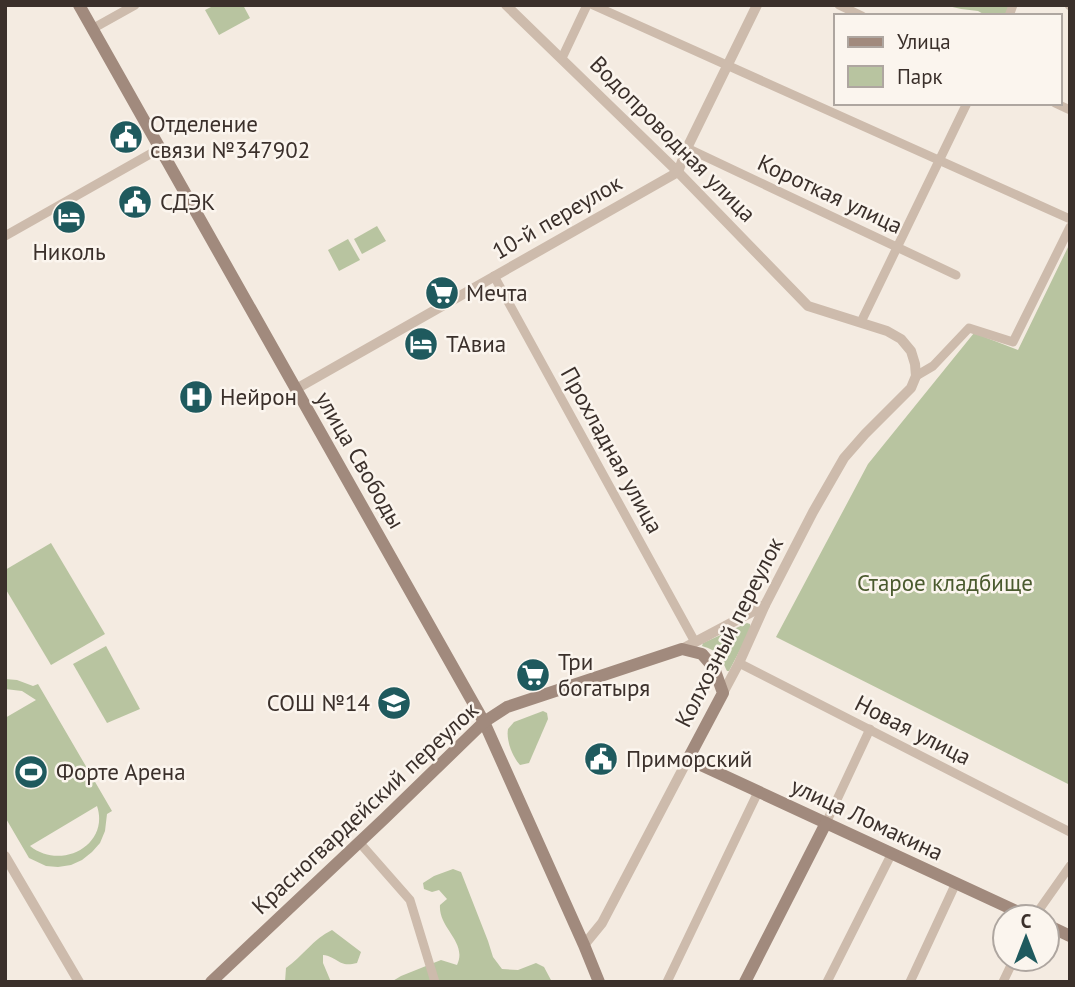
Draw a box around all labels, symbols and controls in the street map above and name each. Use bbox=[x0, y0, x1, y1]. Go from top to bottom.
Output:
legend bbox=[834, 14, 1061, 105]
text: Улица bbox=[897, 28, 951, 55]
street label: Водопроводная улица bbox=[584, 50, 762, 228]
text: Парк bbox=[897, 63, 943, 90]
place label: Отделение связи №347902 bbox=[150, 109, 310, 164]
public building icon: Отделение связи №347902 bbox=[107, 118, 145, 156]
street label: Короткая улица bbox=[753, 147, 907, 240]
street label: 10-й переулок bbox=[487, 168, 627, 265]
public building icon: СДЭК bbox=[116, 183, 154, 221]
place label: СДЭК bbox=[160, 187, 215, 216]
hotel icon: Николь bbox=[50, 198, 88, 236]
place label: Николь bbox=[32, 237, 106, 266]
supermarket icon: Мечта bbox=[423, 274, 461, 312]
place label: Мечта bbox=[466, 278, 528, 307]
hotel icon: ТАвиа bbox=[402, 325, 440, 363]
place label: ТАвиа bbox=[446, 329, 506, 358]
street label: Прохладная улица bbox=[555, 361, 670, 538]
hospital icon: Нейрон bbox=[177, 378, 215, 416]
place label: Нейрон bbox=[220, 382, 297, 411]
street label: улица Свободы bbox=[309, 386, 411, 534]
street label: Колхозный переулок bbox=[668, 532, 789, 732]
park label: Старое кладбище bbox=[857, 568, 1033, 597]
place label: Три богатыря bbox=[558, 647, 650, 702]
supermarket icon: Три богатыря bbox=[514, 656, 552, 694]
school or university icon: СОШ №14 bbox=[375, 684, 413, 722]
place label: СОШ №14 bbox=[267, 688, 370, 717]
street label: Новая улица bbox=[850, 688, 976, 771]
street label: Красногвардейский переулок bbox=[245, 695, 484, 920]
public building icon: Приморский bbox=[582, 740, 620, 778]
place label: Приморский bbox=[626, 744, 752, 773]
sports icon: Форте Арена bbox=[12, 753, 50, 791]
place label: Форте Арена bbox=[56, 757, 186, 786]
street label: улица Ломакина bbox=[786, 771, 948, 867]
north arrow bbox=[991, 903, 1061, 973]
text: С bbox=[1021, 909, 1032, 933]

